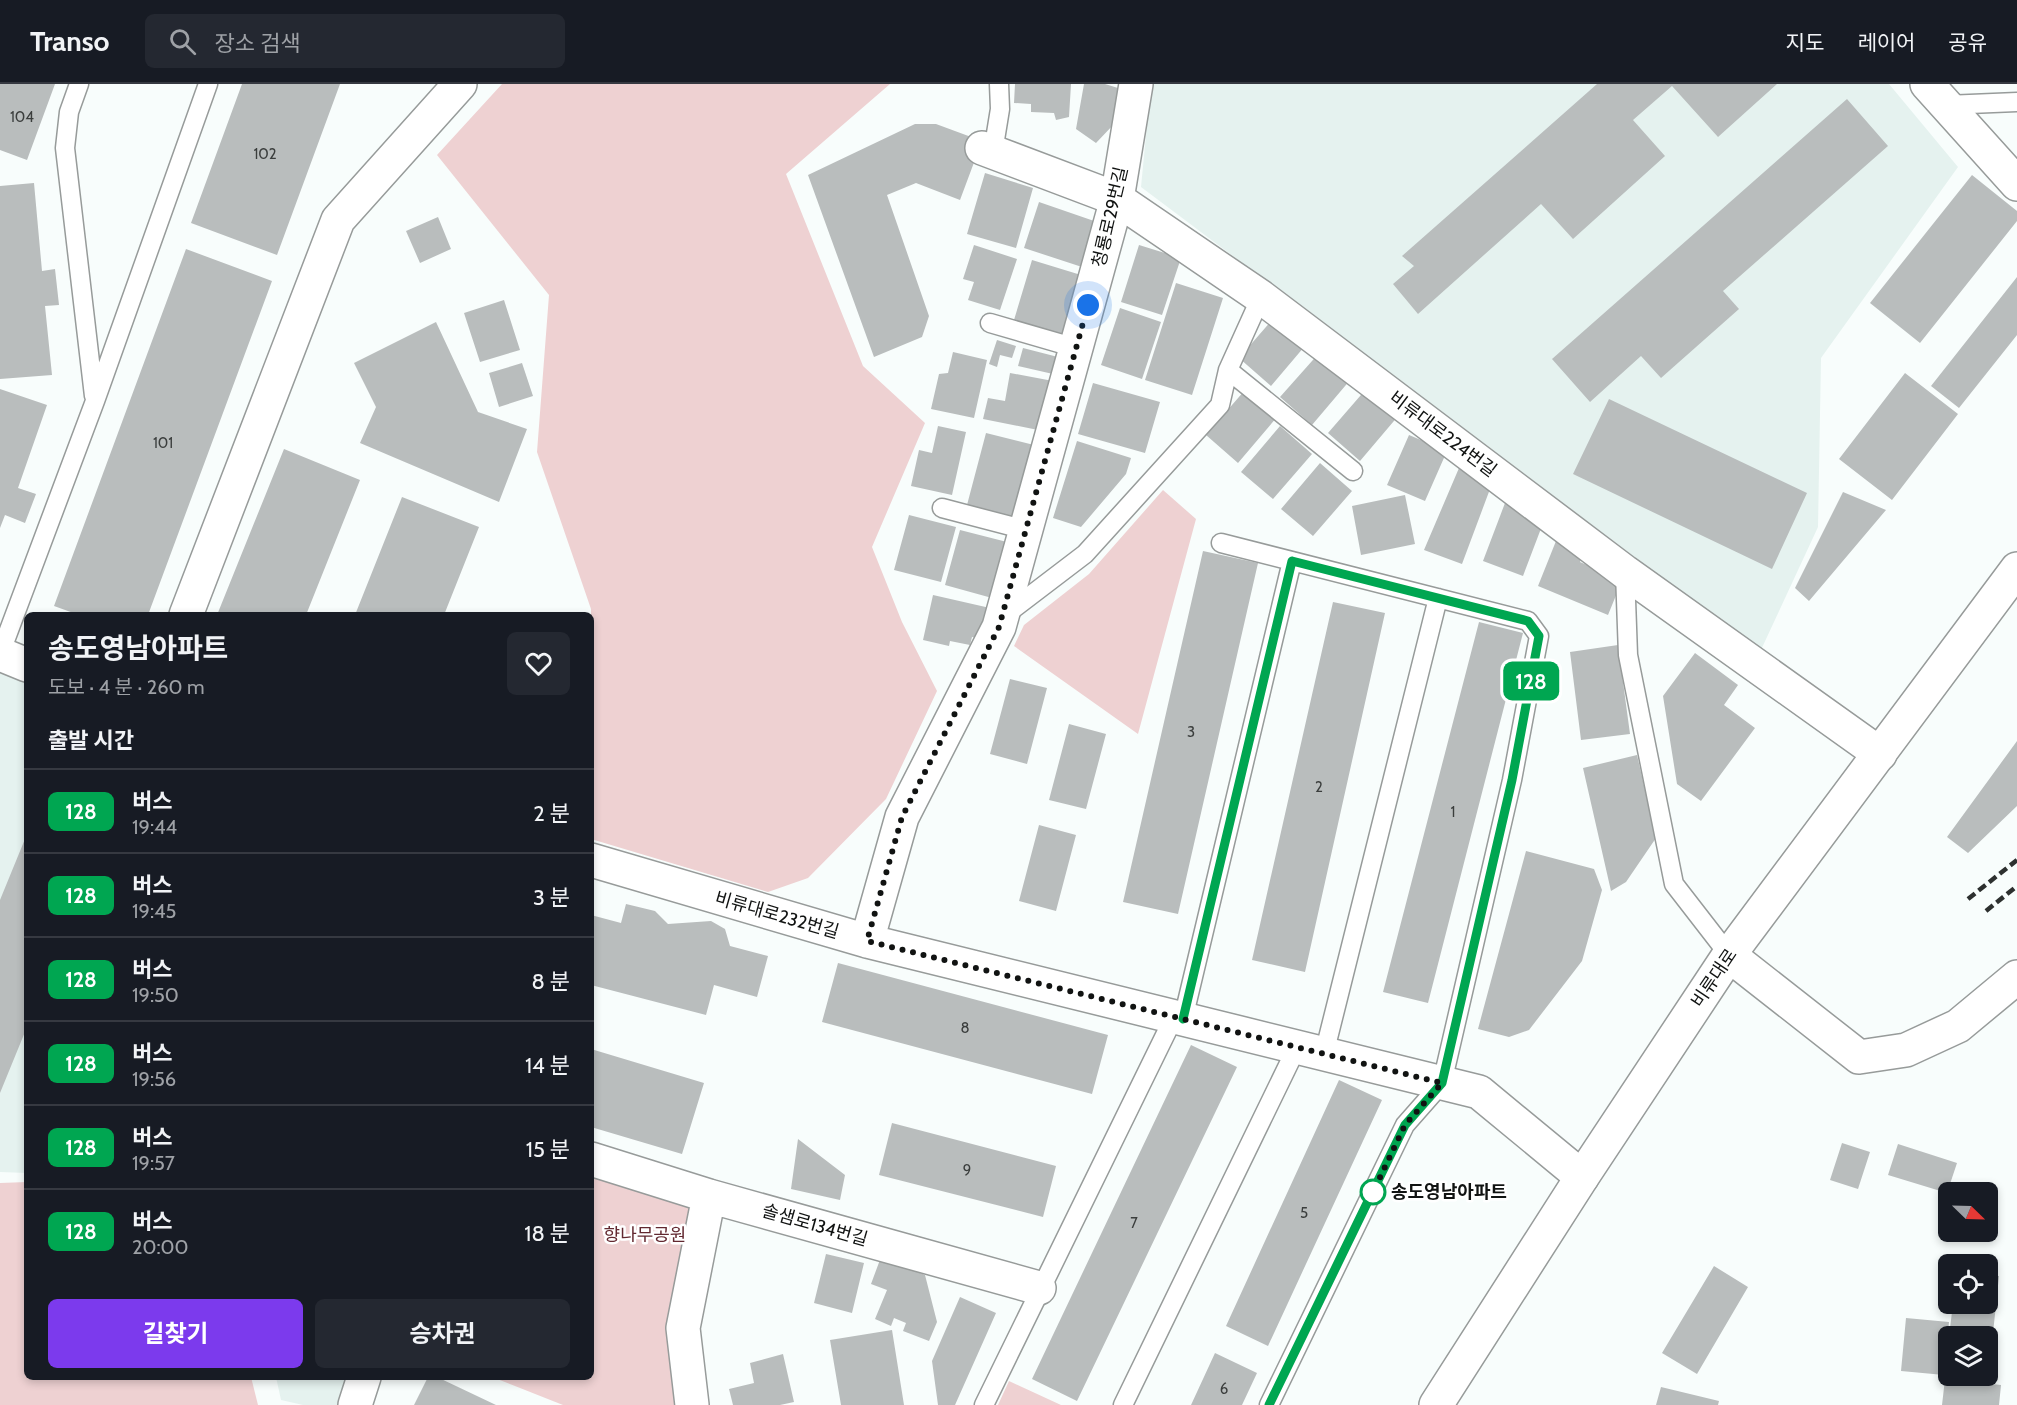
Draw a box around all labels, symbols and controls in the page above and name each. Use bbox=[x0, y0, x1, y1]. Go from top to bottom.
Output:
search box bbox=[145, 14, 565, 68]
text: Transo bbox=[30, 24, 109, 58]
icon: search bbox=[166, 25, 199, 58]
text: 장소 검색 bbox=[214, 30, 300, 57]
text: 지도 bbox=[1786, 30, 1824, 55]
text: 레이어 bbox=[1857, 30, 1915, 55]
text: 공유 bbox=[1948, 30, 1987, 55]
house number: 104 bbox=[10, 108, 34, 126]
house number: 102 bbox=[253, 145, 277, 163]
street label: 청룡로29번길 bbox=[1088, 165, 1132, 269]
your location bbox=[1073, 290, 1103, 320]
street label: 비류대로224번길 bbox=[1385, 387, 1501, 481]
house number: 101 bbox=[153, 434, 173, 452]
text: 송도영남아파트 bbox=[48, 631, 228, 665]
button: heart bbox=[507, 632, 570, 695]
line badge: 128 bbox=[1496, 662, 1565, 700]
text: 128 bbox=[1515, 669, 1547, 694]
text: 도보 · 4 분 · 260 m bbox=[48, 675, 205, 699]
house number: 3 bbox=[1187, 723, 1195, 741]
text: 출발 시간 bbox=[48, 727, 134, 754]
house number: 2 bbox=[1315, 778, 1323, 796]
text: 버스 bbox=[132, 788, 172, 815]
text: 128 bbox=[65, 799, 97, 824]
text: 2 분 bbox=[533, 800, 570, 827]
house number: 1 bbox=[1451, 803, 1455, 821]
text: 19:44 bbox=[132, 815, 177, 839]
text: 버스 bbox=[132, 872, 172, 899]
text: 128 bbox=[65, 883, 97, 908]
text: 3 분 bbox=[533, 884, 570, 911]
street label: 비류대로232번길 bbox=[712, 887, 842, 943]
text: 19:45 bbox=[132, 899, 176, 923]
street label: 비류대로 bbox=[1686, 944, 1742, 1012]
text: 버스 bbox=[132, 956, 172, 983]
text: 128 bbox=[65, 967, 97, 992]
text: 8 분 bbox=[531, 968, 570, 995]
text: 19:50 bbox=[132, 983, 179, 1007]
house number: 8 bbox=[960, 1019, 970, 1037]
text: 버스 bbox=[132, 1040, 172, 1067]
text: 128 bbox=[65, 1051, 97, 1076]
text: 14 분 bbox=[525, 1052, 570, 1079]
text: 19:56 bbox=[132, 1067, 176, 1091]
text: 버스 bbox=[132, 1124, 172, 1151]
text: 128 bbox=[65, 1135, 97, 1160]
text: 15 분 bbox=[526, 1136, 570, 1163]
text: 19:57 bbox=[132, 1151, 175, 1175]
house number: 9 bbox=[963, 1161, 971, 1179]
marker: 송도영남아파트 bbox=[1360, 1179, 1386, 1205]
place label: 송도영남아파트 bbox=[1391, 1181, 1507, 1203]
north arrow bbox=[1938, 1182, 1998, 1242]
map controls bbox=[1938, 1182, 1998, 1386]
street label: 솔샘로134번길 bbox=[760, 1199, 870, 1251]
house number: 5 bbox=[1300, 1204, 1308, 1222]
text: 버스 bbox=[132, 1208, 172, 1235]
house number: 7 bbox=[1130, 1214, 1138, 1232]
text: 128 bbox=[65, 1219, 97, 1244]
text: 18 분 bbox=[524, 1220, 570, 1247]
park label: 향나무공원 bbox=[604, 1224, 686, 1246]
text: 20:00 bbox=[132, 1235, 189, 1259]
button: locate bbox=[1938, 1254, 1998, 1314]
button: 길찾기 bbox=[48, 1299, 303, 1368]
button: 승차권 bbox=[315, 1299, 570, 1368]
button: layers bbox=[1938, 1326, 1998, 1386]
house number: 6 bbox=[1220, 1380, 1228, 1398]

